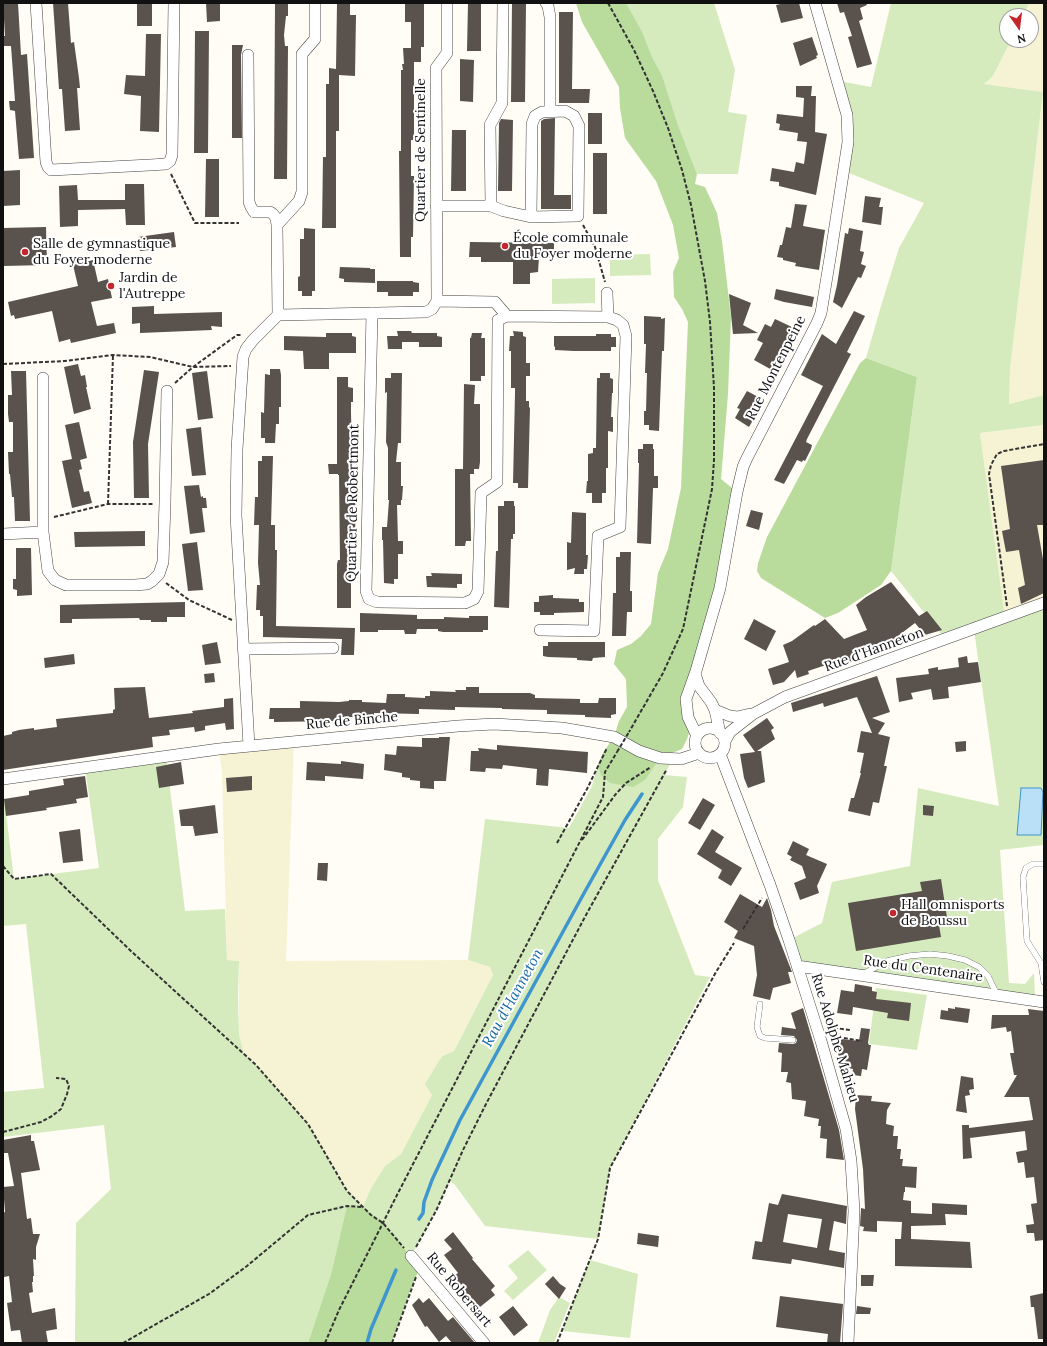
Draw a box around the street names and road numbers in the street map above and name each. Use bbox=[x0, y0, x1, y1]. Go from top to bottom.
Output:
street label: Quartier de Sentinelle bbox=[413, 78, 429, 222]
street label: Rue Montenpeine bbox=[742, 313, 810, 423]
street label: Quartier de Robertmont bbox=[343, 424, 363, 582]
street label: Rue d'Hanneton bbox=[822, 624, 926, 676]
street label: Rue de Binche bbox=[305, 709, 399, 733]
street label: Rue du Centenaire bbox=[862, 952, 984, 986]
street label: Rue Adolphe Mahieu bbox=[807, 972, 863, 1104]
street label: Rue Robersart bbox=[423, 1249, 495, 1331]

